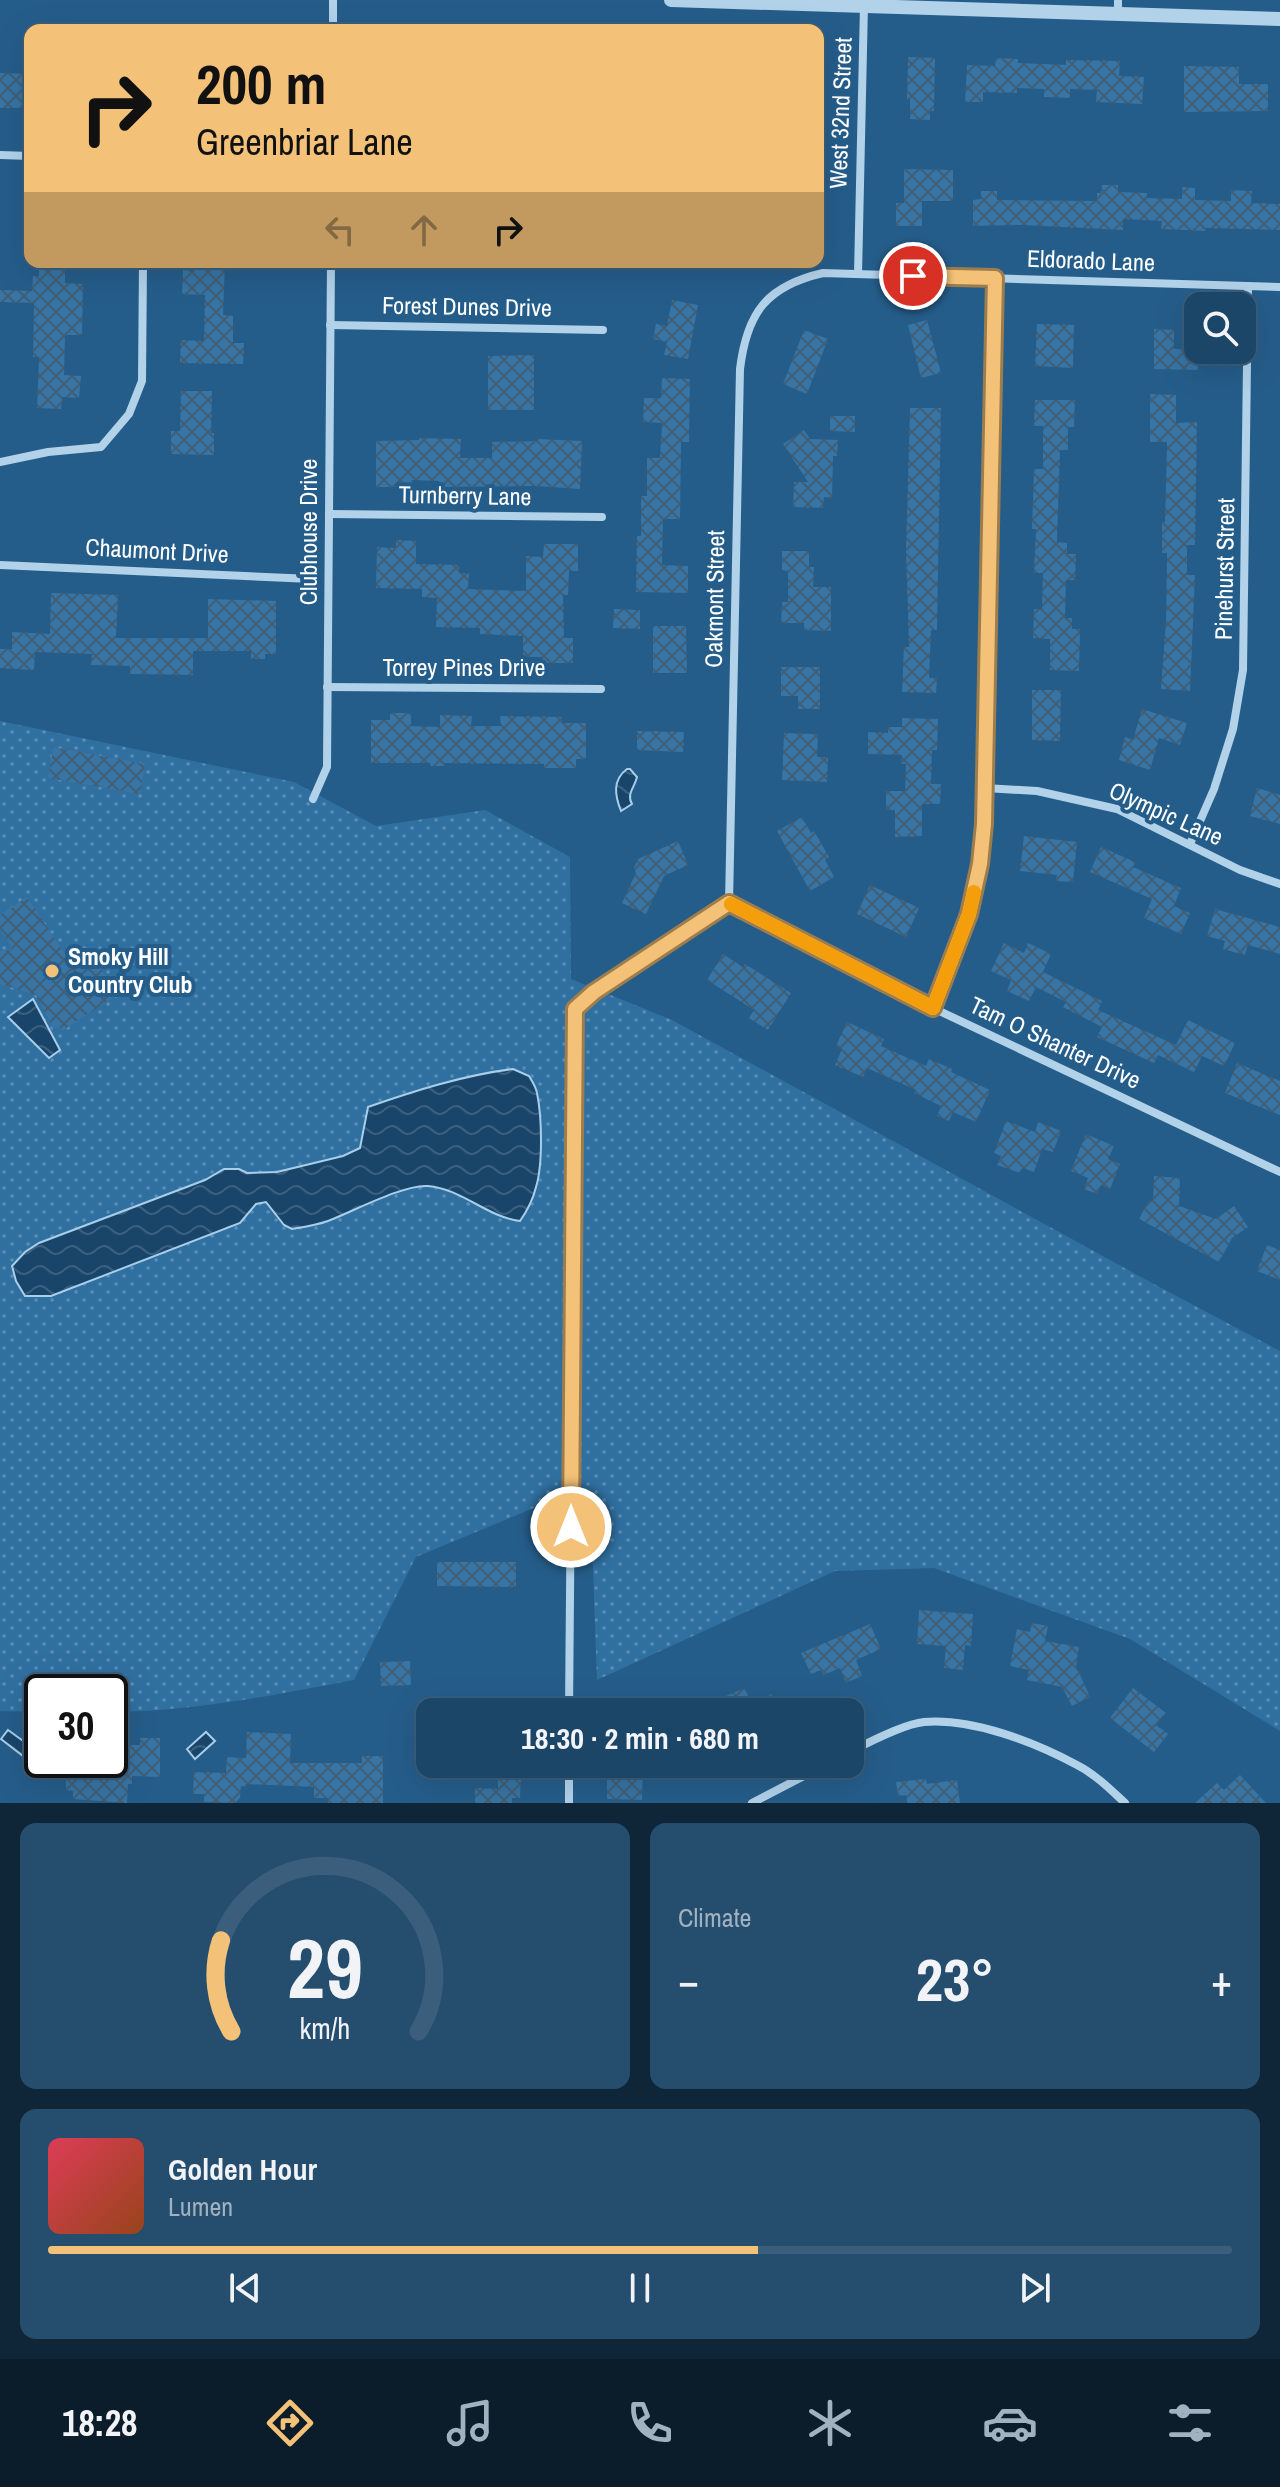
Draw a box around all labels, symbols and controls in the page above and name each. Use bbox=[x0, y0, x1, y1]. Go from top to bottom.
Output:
street label: West 32nd Street bbox=[821, 36, 859, 189]
text: 200 m bbox=[196, 46, 326, 121]
icon: right bbox=[64, 56, 168, 160]
text: Greenbriar Lane bbox=[196, 118, 413, 166]
icon: left bbox=[318, 208, 362, 252]
icon: ahead bbox=[402, 208, 446, 252]
icon: right bbox=[486, 208, 530, 252]
pin bbox=[879, 242, 947, 310]
street label: Eldorado Lane bbox=[1026, 242, 1156, 278]
icon: arrive bbox=[891, 254, 935, 298]
street label: Forest Dunes Drive bbox=[382, 289, 552, 323]
map controls bbox=[1184, 292, 1256, 364]
button: search bbox=[1184, 292, 1256, 364]
street label: Clubhouse Drive bbox=[292, 459, 324, 605]
street label: Turnberry Lane bbox=[398, 478, 532, 512]
street label: Pinehurst Street bbox=[1207, 497, 1241, 640]
street label: Oakmont Street bbox=[697, 529, 731, 668]
street label: Chaumont Drive bbox=[85, 530, 229, 570]
street label: Torrey Pines Drive bbox=[383, 651, 545, 683]
street label: Olympic Lane bbox=[1104, 774, 1228, 852]
place label: Smoky Hill Country Club bbox=[68, 940, 193, 1000]
marker: Smoky Hill Country Club bbox=[43, 962, 61, 980]
street label: Tam O Shanter Drive bbox=[965, 988, 1146, 1096]
position arrow bbox=[529, 1485, 613, 1569]
speed limit sign: 30 bbox=[24, 1674, 128, 1778]
text: 18:30 · 2 min · 680 m bbox=[521, 1718, 759, 1758]
text: Climate bbox=[678, 1900, 751, 1935]
text: 29 bbox=[287, 1912, 363, 2024]
text: 23° bbox=[916, 1939, 994, 2020]
text: − bbox=[678, 1950, 699, 2010]
text: + bbox=[1211, 1950, 1232, 2010]
text: km/h bbox=[300, 2009, 350, 2048]
text: Golden Hour bbox=[168, 2149, 317, 2189]
text: Lumen bbox=[168, 2189, 233, 2224]
icon: previous bbox=[223, 2266, 267, 2310]
icon: pause bbox=[618, 2266, 662, 2310]
icon: next bbox=[1013, 2266, 1057, 2310]
icon: directions bbox=[262, 2395, 318, 2451]
icon: music bbox=[442, 2395, 498, 2451]
icon: phone bbox=[622, 2395, 678, 2451]
icon: climate bbox=[802, 2395, 858, 2451]
icon: car bbox=[982, 2395, 1038, 2451]
icon: filters bbox=[1162, 2395, 1218, 2451]
text: 18:28 bbox=[62, 2399, 138, 2447]

